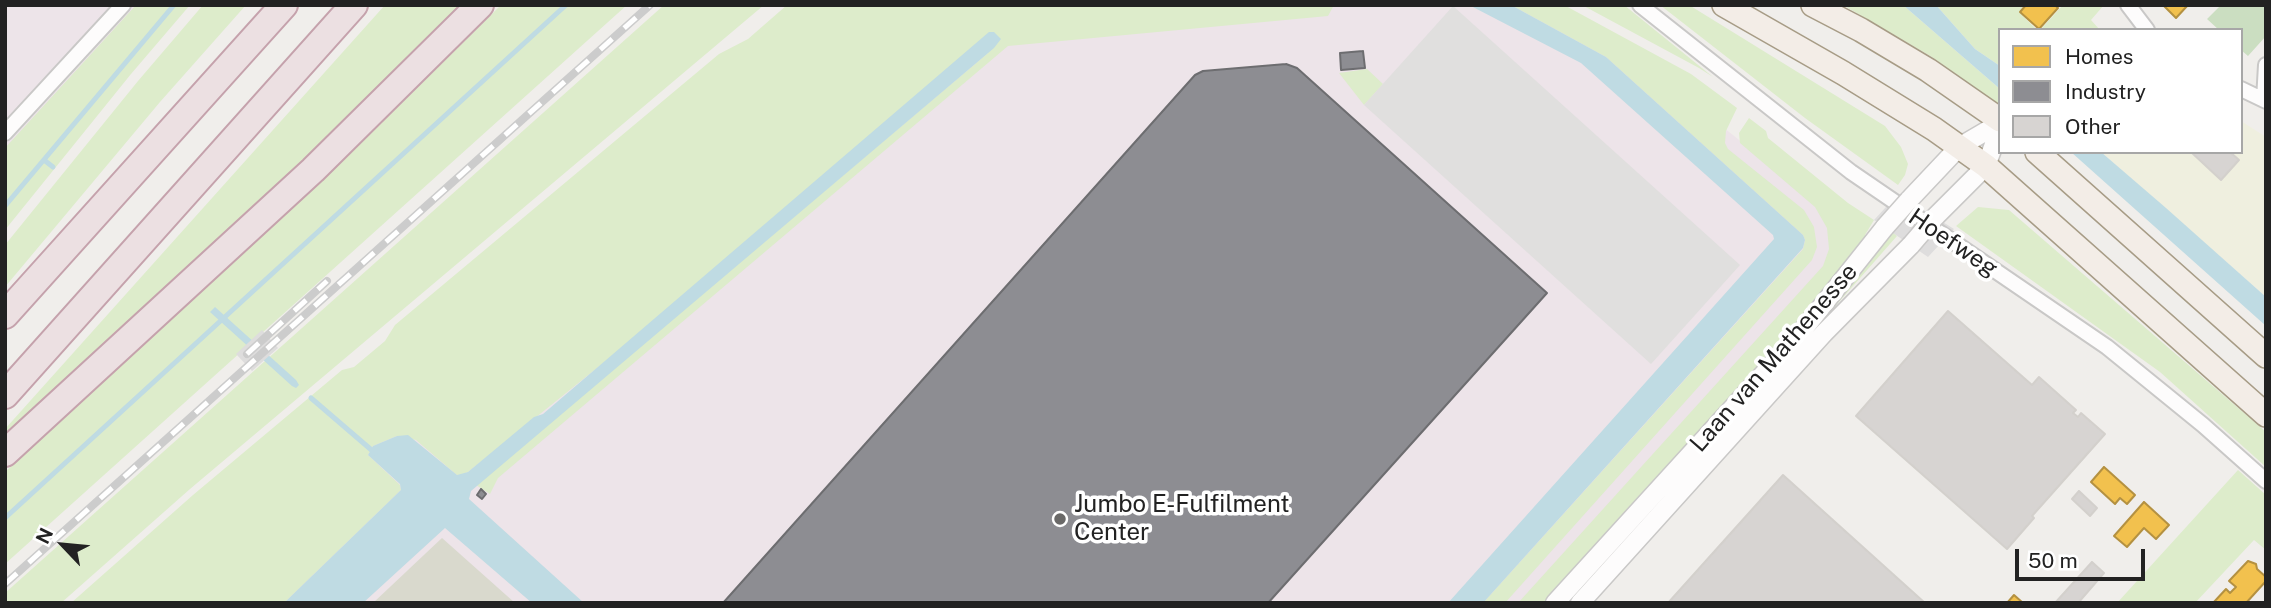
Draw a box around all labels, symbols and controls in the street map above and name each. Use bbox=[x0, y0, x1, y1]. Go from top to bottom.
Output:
legend bbox=[1998, 28, 2243, 154]
text: Homes bbox=[2065, 44, 2133, 69]
text: Industry bbox=[2065, 79, 2146, 104]
text: Other bbox=[2065, 114, 2121, 139]
street label: Hoefweg bbox=[1903, 203, 2003, 283]
street label: Laan van Mathenesse bbox=[1684, 258, 1864, 458]
place label: Jumbo E-Fulfilment Center bbox=[1074, 491, 1290, 547]
north arrow bbox=[28, 510, 98, 580]
marker: Jumbo E-Fulfilment Center bbox=[1052, 511, 1068, 527]
text: N bbox=[31, 524, 57, 547]
scale bar bbox=[2019, 534, 2148, 578]
text: 50 m bbox=[2028, 548, 2078, 573]

